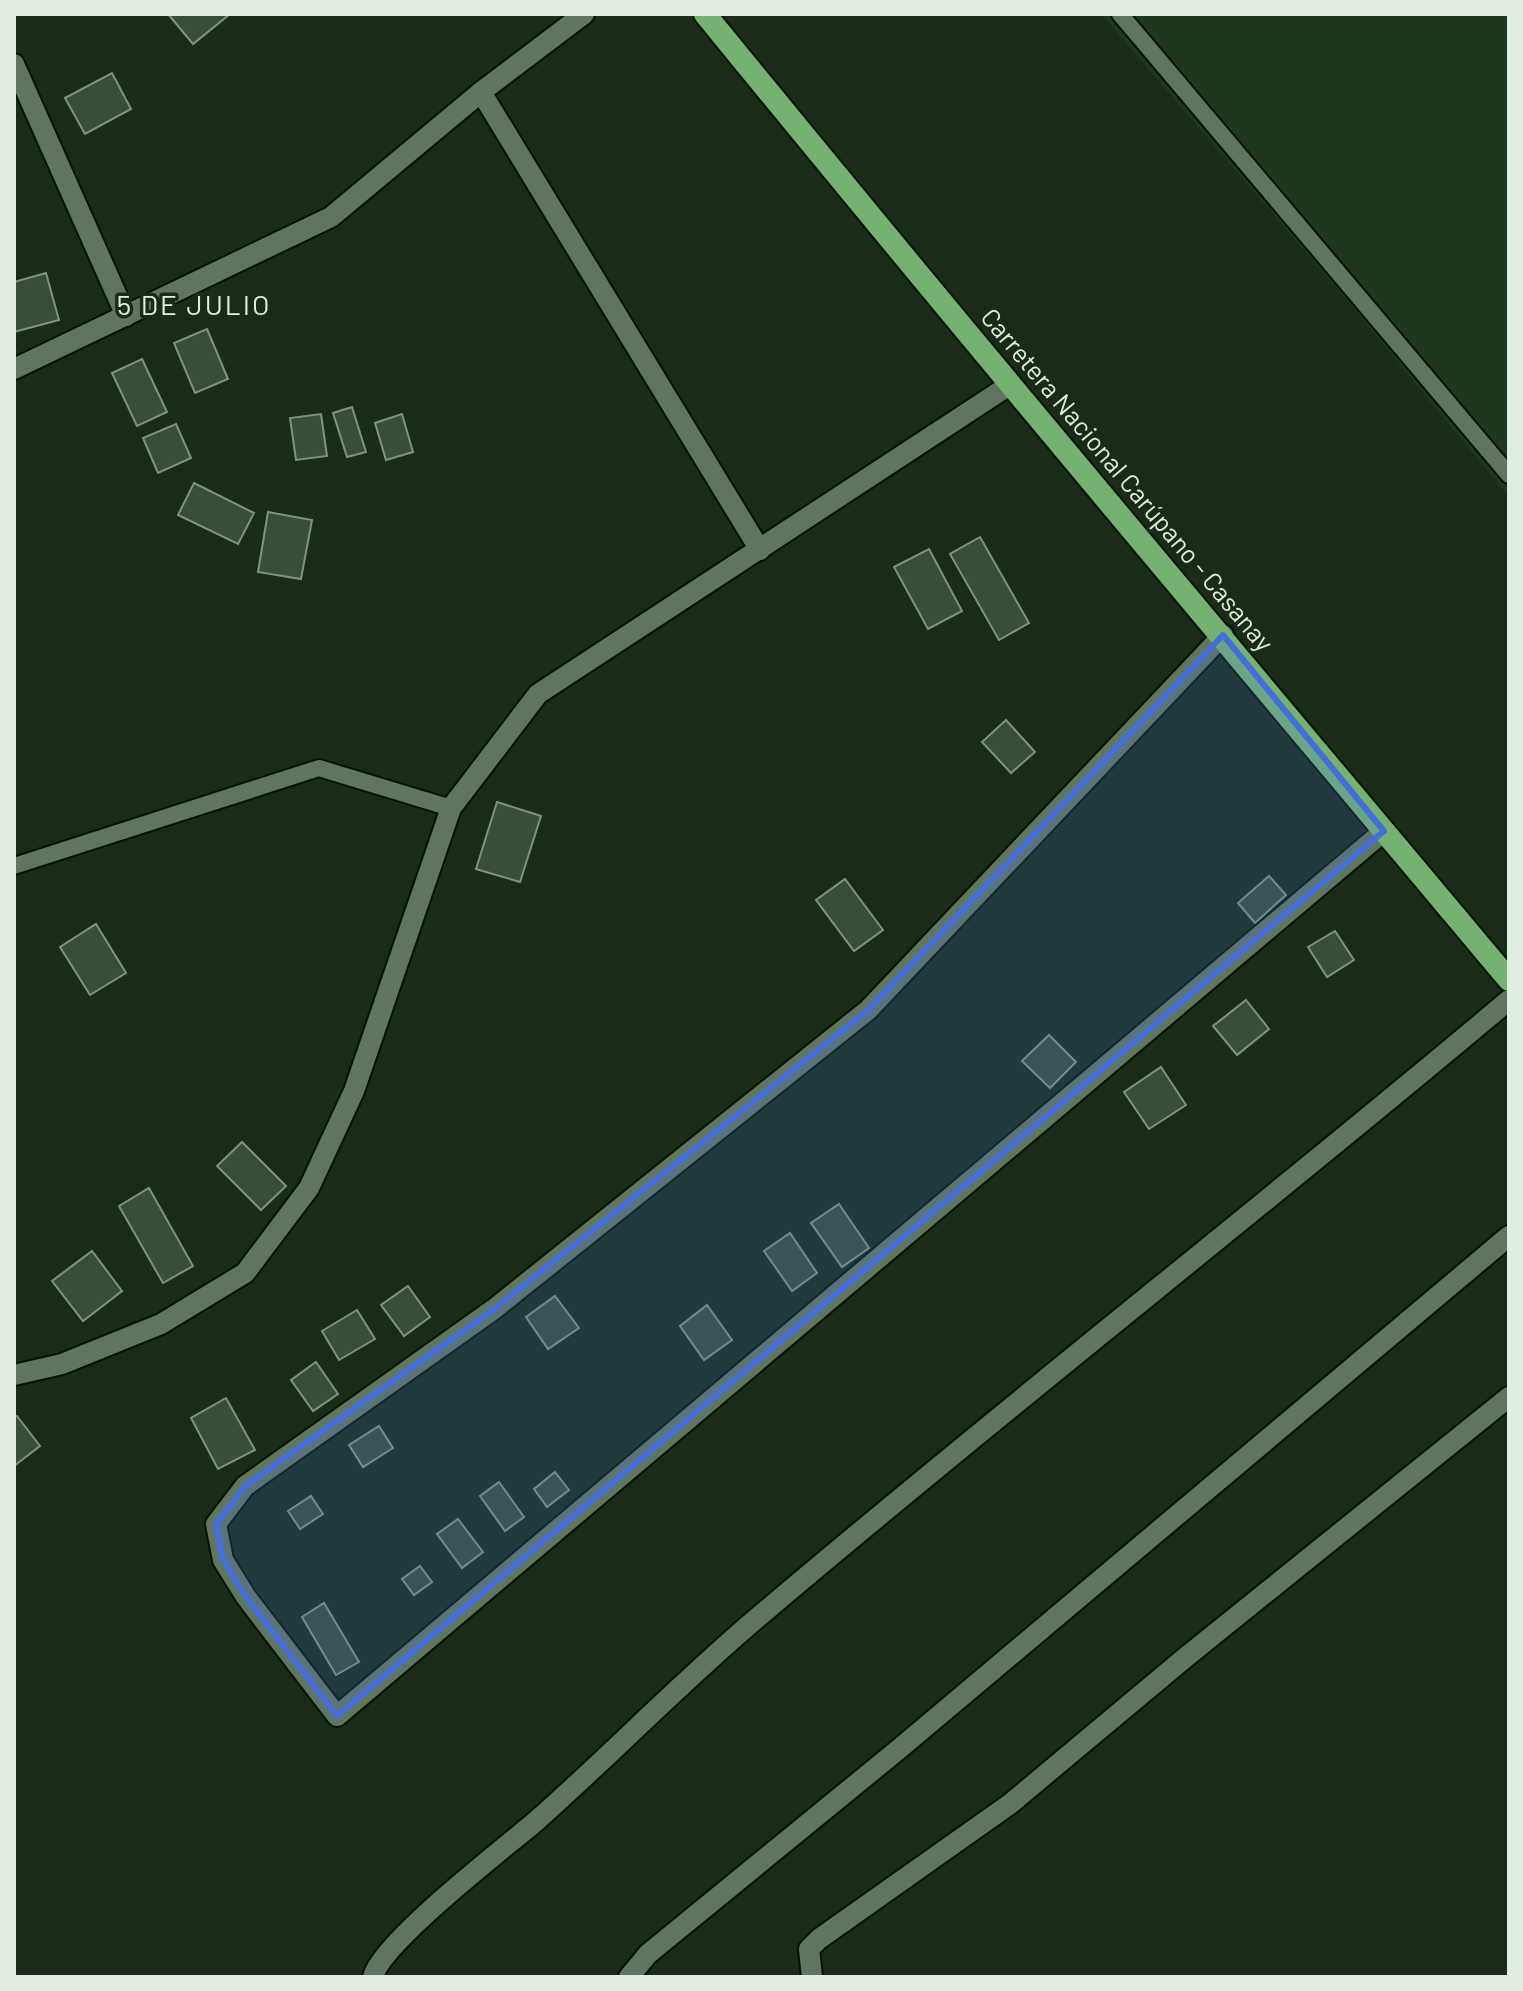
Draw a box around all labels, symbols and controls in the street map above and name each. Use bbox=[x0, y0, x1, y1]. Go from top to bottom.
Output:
district label: 5 DE JULIO bbox=[117, 287, 271, 321]
street label: Carretera Nacional Carúpano - Casanay bbox=[975, 301, 1281, 657]

